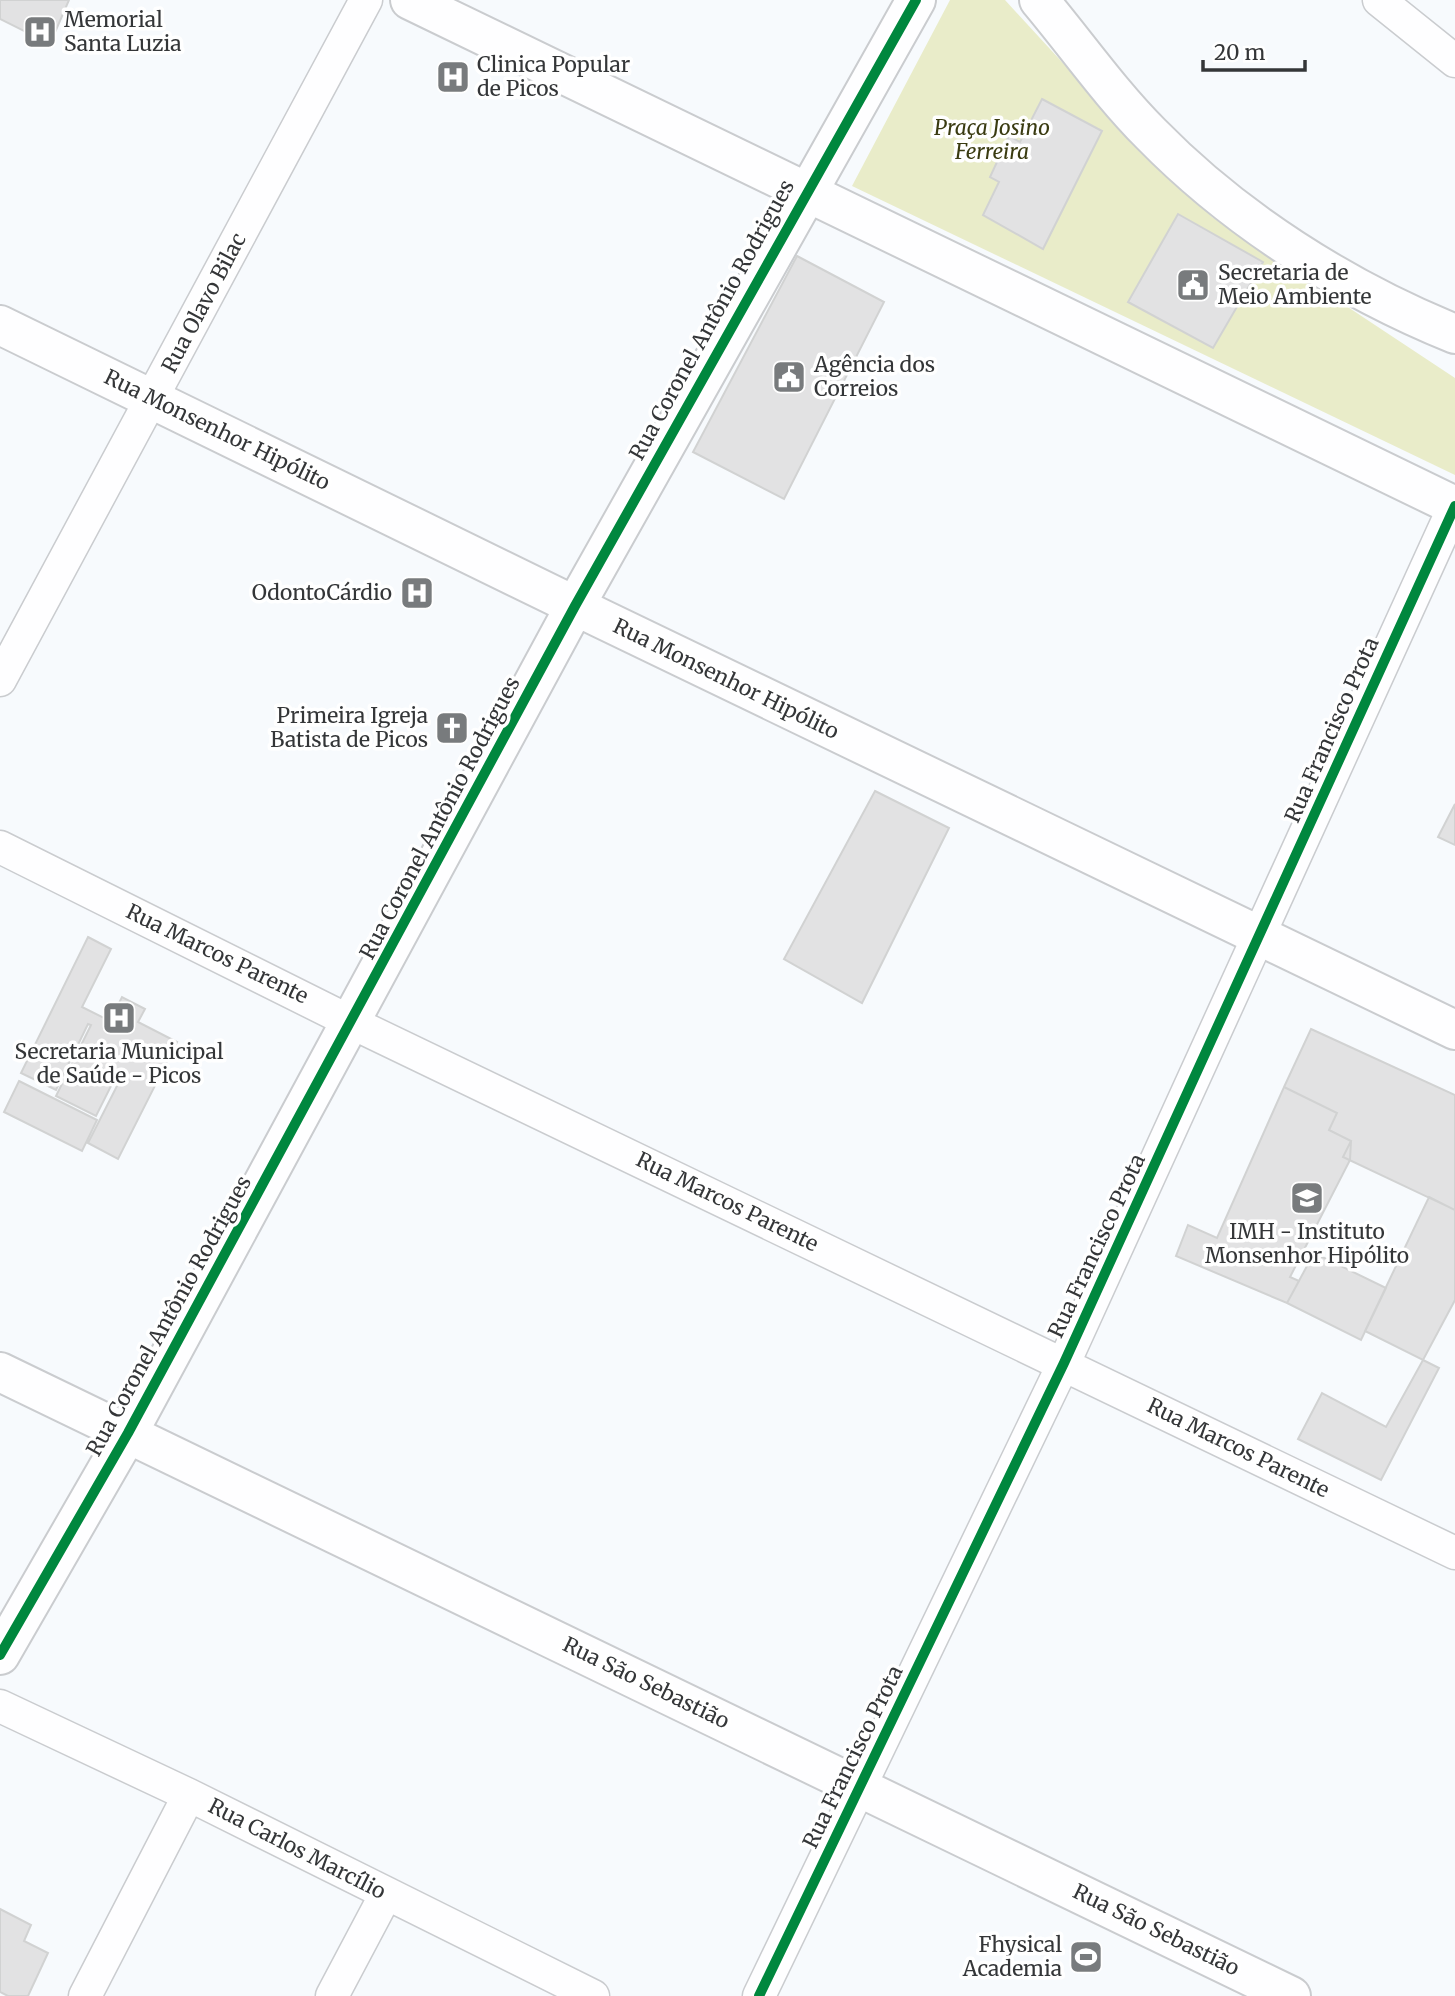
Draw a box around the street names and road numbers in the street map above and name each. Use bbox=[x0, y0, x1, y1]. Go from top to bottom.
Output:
street label: Rua Coronel Antônio Rodrigues bbox=[623, 175, 800, 465]
street label: Rua Olavo Bilac bbox=[155, 228, 252, 377]
street label: Rua Monsenhor Hipólito bbox=[100, 363, 335, 496]
street label: Rua Monsenhor Hipólito bbox=[609, 612, 844, 745]
street label: Rua Francisco Prota bbox=[1279, 633, 1385, 827]
street label: Rua Coronel Antônio Rodrigues bbox=[353, 672, 526, 964]
street label: Rua Marcos Parente bbox=[122, 898, 313, 1009]
street label: Rua Marcos Parente bbox=[632, 1146, 823, 1257]
street label: Rua Francisco Prota bbox=[1042, 1150, 1151, 1342]
street label: Rua Coronel Antônio Rodrigues bbox=[80, 1171, 257, 1461]
street label: Rua Marcos Parente bbox=[1143, 1392, 1334, 1503]
street label: Rua São Sebastião bbox=[559, 1631, 734, 1735]
street label: Rua Francisco Prota bbox=[797, 1661, 908, 1853]
street label: Rua Carlos Marcílio bbox=[204, 1792, 390, 1905]
street label: Rua São Sebastião bbox=[1069, 1878, 1244, 1982]

